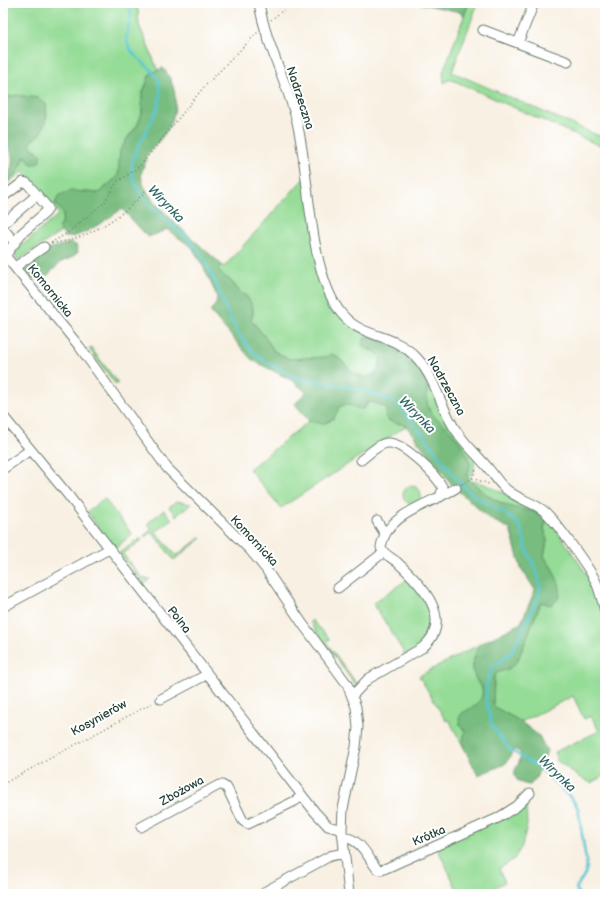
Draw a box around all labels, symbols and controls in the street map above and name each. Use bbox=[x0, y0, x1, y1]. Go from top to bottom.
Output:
street label: Nadrzeczna bbox=[283, 64, 317, 132]
water label: Wirynka bbox=[144, 182, 188, 226]
street label: Komornicka bbox=[24, 261, 76, 321]
street label: Nadrzeczna bbox=[424, 354, 469, 418]
water label: Wirynka bbox=[395, 393, 439, 437]
street label: Komornicka bbox=[227, 513, 281, 570]
street label: Polna bbox=[164, 604, 194, 637]
street label: Kosynierów bbox=[68, 697, 130, 739]
water label: Wirynka bbox=[535, 752, 579, 796]
street label: Zbożowa bbox=[157, 773, 207, 810]
street label: Krótka bbox=[410, 822, 448, 850]

